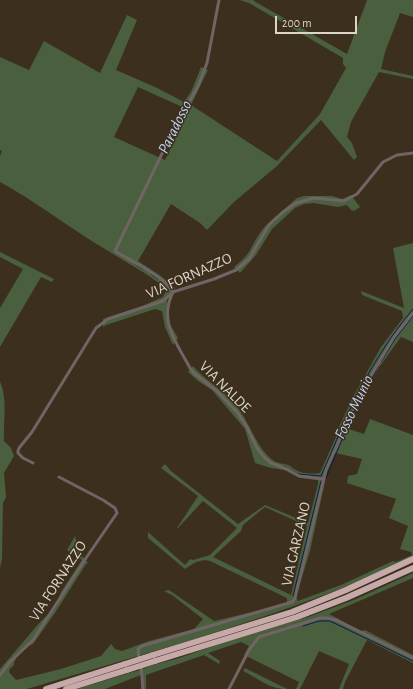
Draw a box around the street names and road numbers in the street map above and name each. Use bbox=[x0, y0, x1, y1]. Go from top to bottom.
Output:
street label: VIA FORNAZZO bbox=[143, 249, 235, 303]
street label: VIA NALDE bbox=[195, 357, 255, 417]
street label: VIA GARZANO bbox=[278, 500, 314, 588]
street label: VIA FORNAZZO bbox=[25, 537, 91, 625]

